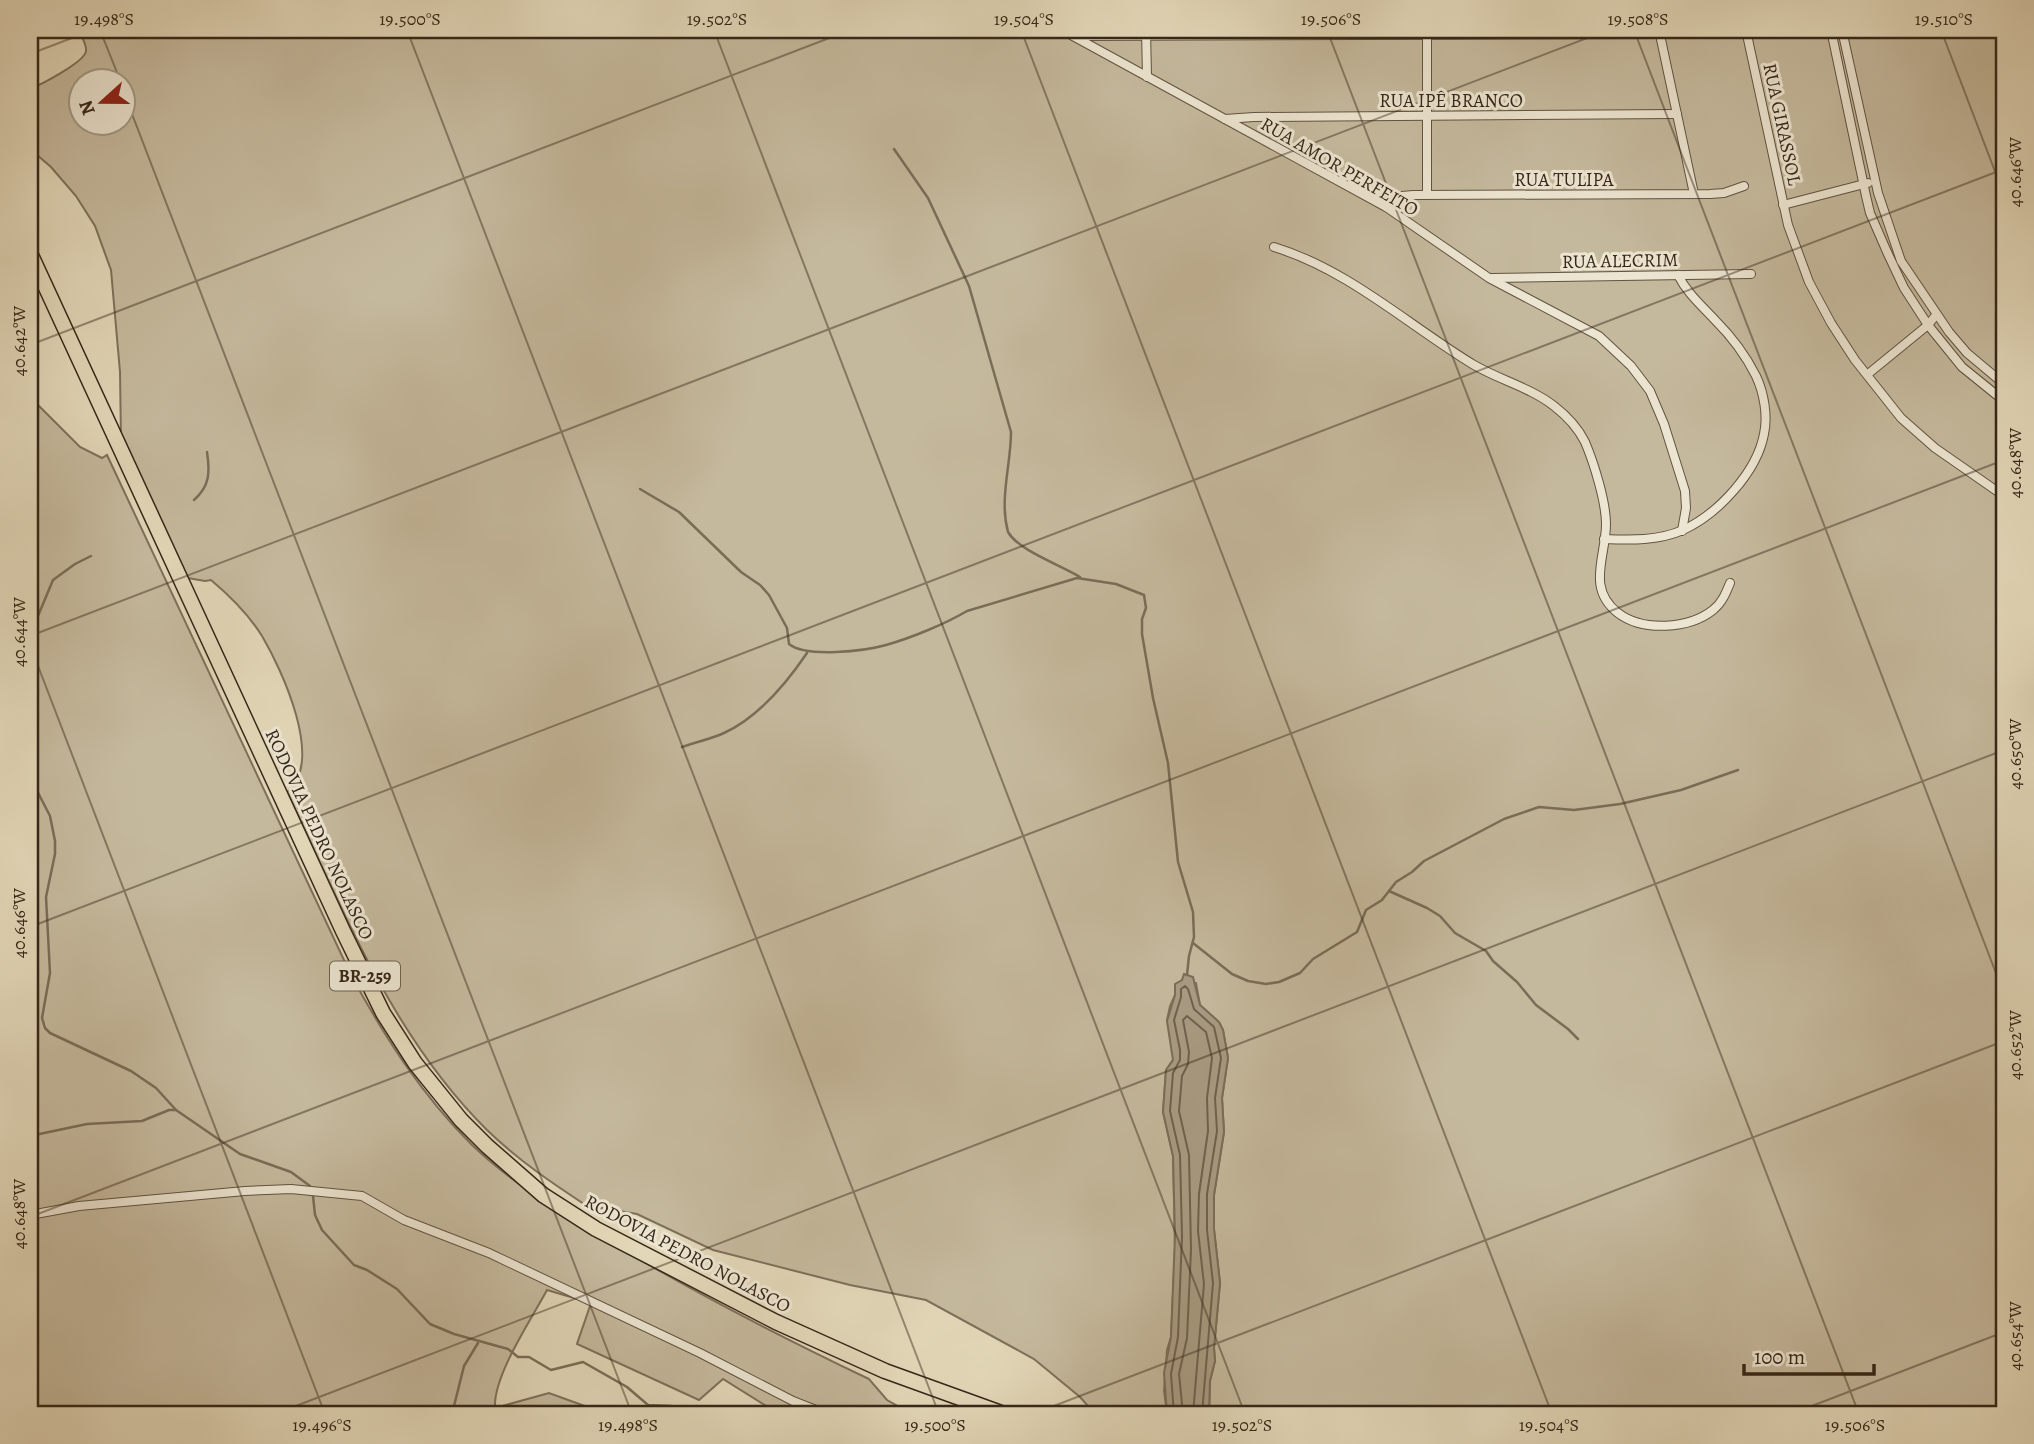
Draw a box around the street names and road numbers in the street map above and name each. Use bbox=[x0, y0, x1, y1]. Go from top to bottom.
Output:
street label: RUA GIRASSOL bbox=[1756, 61, 1808, 188]
street label: RUA IPÊ BRANCO bbox=[1379, 88, 1523, 114]
street label: RUA AMOR PERFEITO bbox=[1256, 111, 1423, 223]
street label: RUA TULIPA bbox=[1514, 167, 1615, 193]
street label: RUA ALECRIM bbox=[1562, 247, 1678, 275]
street label: RODOVIA PEDRO NOLASCO bbox=[259, 725, 379, 944]
road number: BR-259 bbox=[330, 961, 400, 990]
street label: RODOVIA PEDRO NOLASCO bbox=[580, 1188, 795, 1319]

